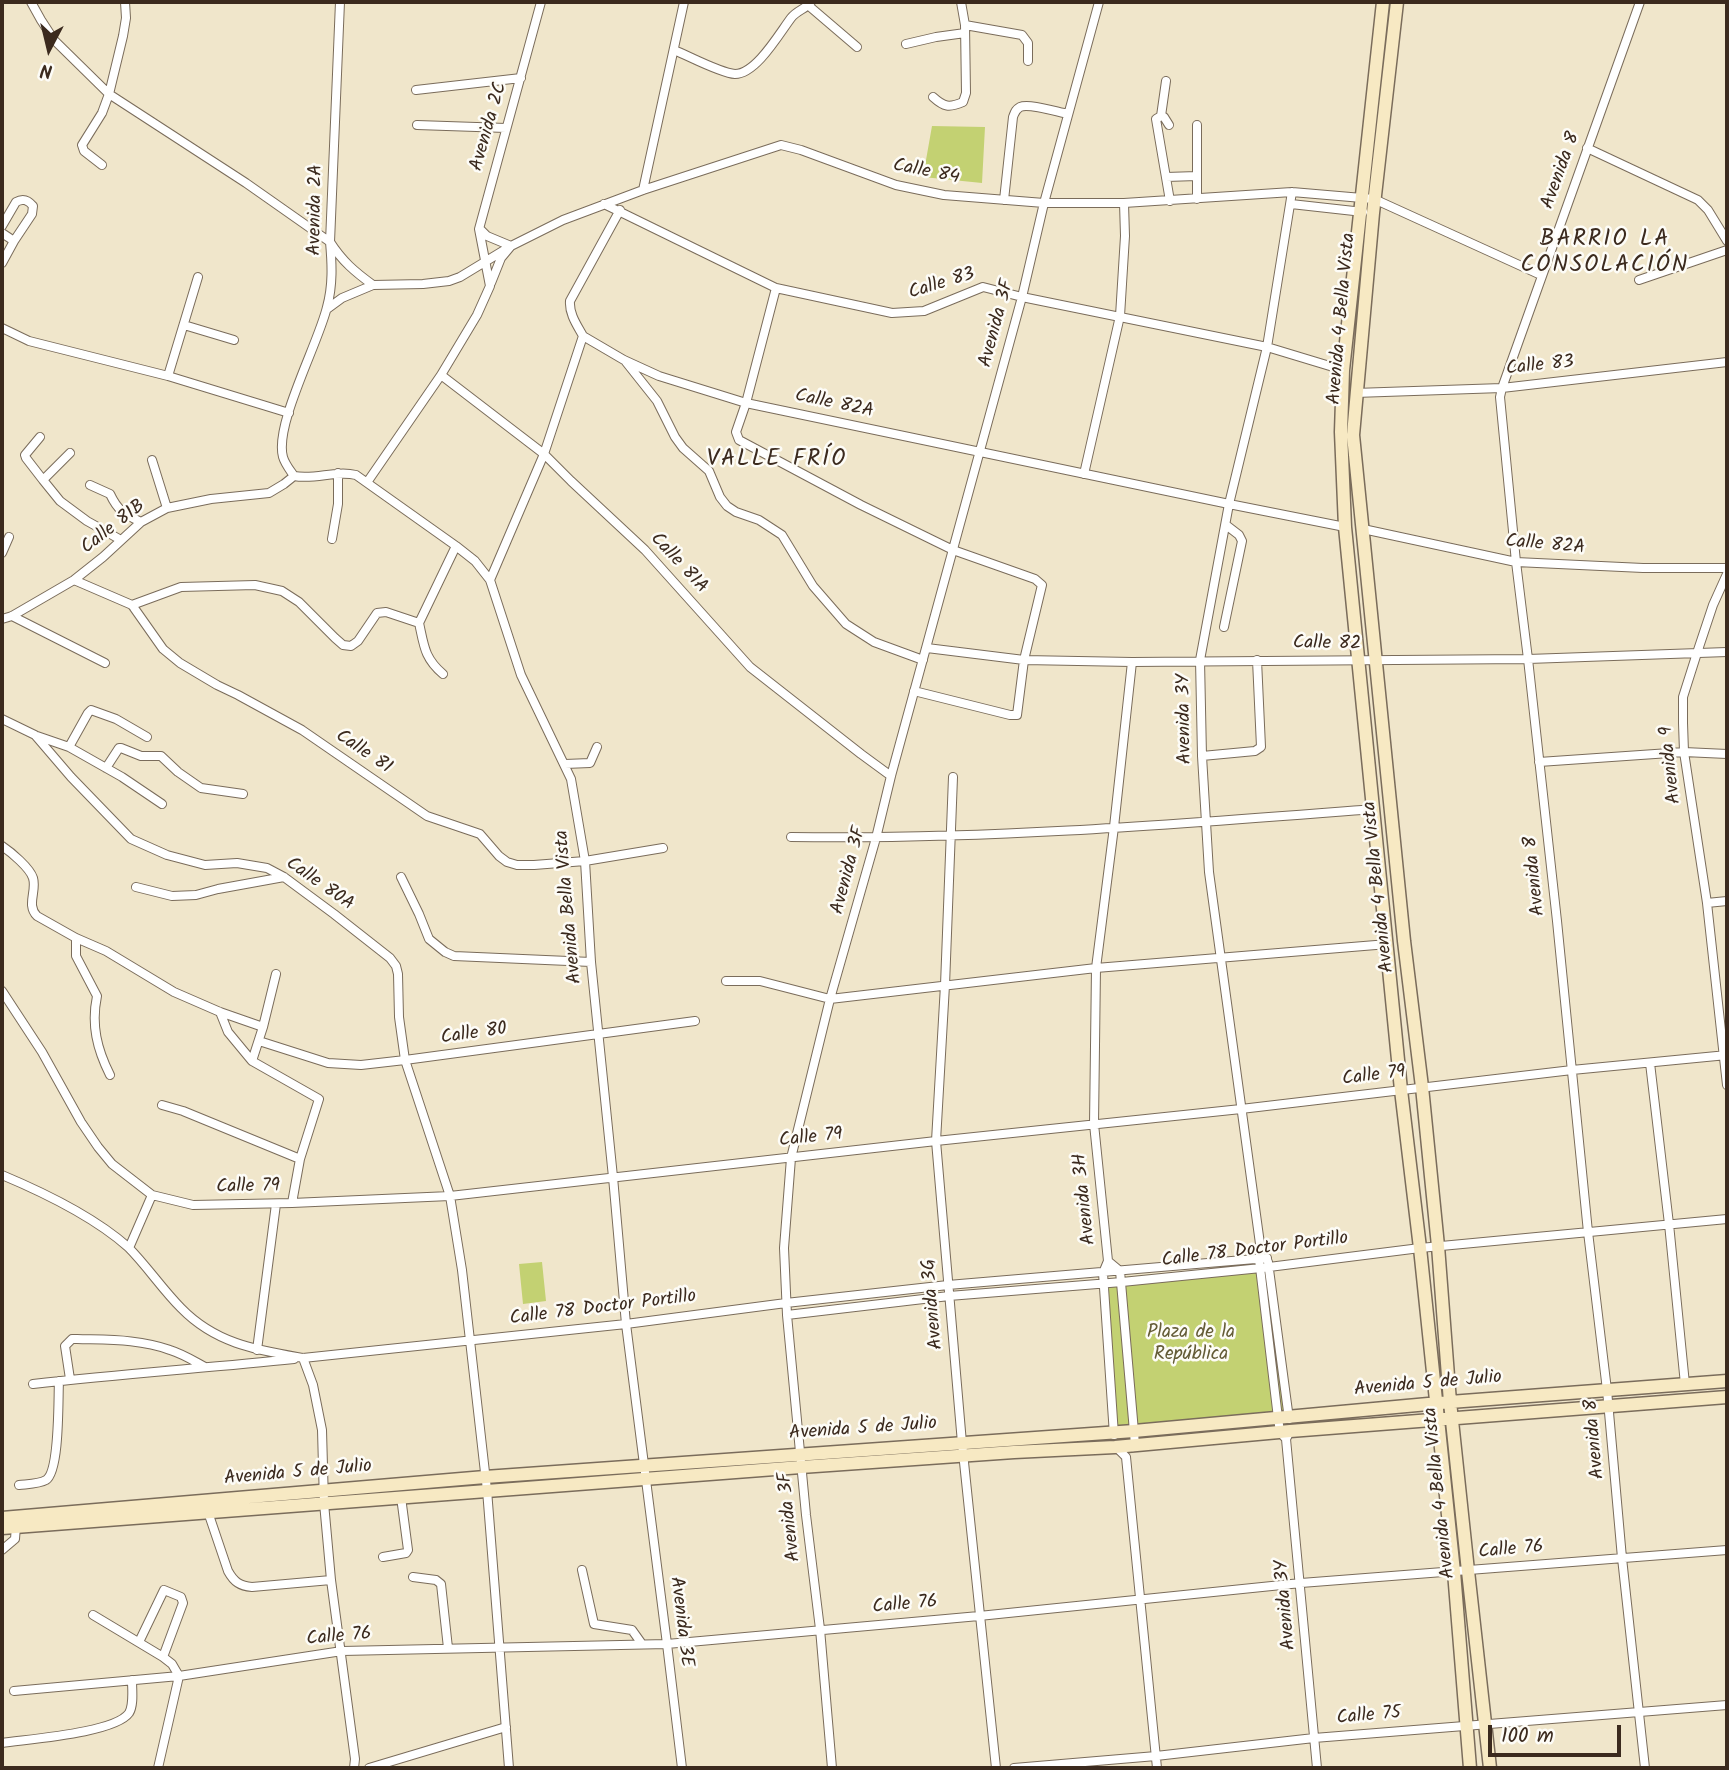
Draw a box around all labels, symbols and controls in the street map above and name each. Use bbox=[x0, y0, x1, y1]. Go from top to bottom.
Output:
north arrow bbox=[14, 14, 84, 84]
text: N bbox=[39, 54, 54, 85]
street label: Avenida 2C bbox=[466, 80, 514, 174]
street label: Avenida 8 bbox=[1538, 129, 1586, 213]
street label: Calle 84 bbox=[891, 155, 961, 191]
street label: Avenida 2A bbox=[305, 164, 329, 256]
district label: BARRIO LA CONSOLACIÓN bbox=[1522, 227, 1688, 281]
street label: Avenida 4 Bella Vista bbox=[1324, 232, 1362, 406]
street label: Calle 83 bbox=[906, 264, 978, 306]
street label: Avenida 3F bbox=[975, 278, 1021, 370]
street label: Calle 83 bbox=[1505, 352, 1575, 382]
street label: Calle 82A bbox=[793, 386, 875, 424]
district label: VALLE FRÍO bbox=[708, 447, 846, 475]
street label: Calle 81B bbox=[77, 496, 151, 560]
street label: Calle 81A bbox=[644, 529, 712, 599]
street label: Calle 82A bbox=[1504, 531, 1586, 561]
street label: Calle 82 bbox=[1293, 633, 1361, 657]
street label: Avenida 3Y bbox=[1174, 674, 1198, 764]
street label: Avenida 9 bbox=[1657, 725, 1687, 805]
street label: Calle 81 bbox=[330, 726, 396, 780]
street label: Avenida 4 Bella Vista bbox=[1360, 800, 1400, 974]
street label: Avenida 3F bbox=[827, 825, 873, 917]
street label: Avenida Bella Vista bbox=[552, 829, 588, 985]
street label: Avenida 8 bbox=[1520, 835, 1552, 917]
street label: Calle 80A bbox=[280, 853, 358, 917]
street label: Calle 80 bbox=[439, 1019, 509, 1051]
street label: Calle 79 bbox=[1341, 1062, 1407, 1092]
street label: Calle 79 bbox=[778, 1124, 844, 1154]
street label: Avenida 3H bbox=[1070, 1152, 1102, 1246]
street label: Calle 79 bbox=[216, 1176, 280, 1200]
street label: Calle 78 Doctor Portillo bbox=[1160, 1228, 1350, 1274]
street label: Avenida 3G bbox=[919, 1258, 949, 1350]
street label: Calle 78 Doctor Portillo bbox=[508, 1286, 698, 1332]
park label: Plaza de la República bbox=[1147, 1323, 1235, 1367]
street label: Avenida 5 de Julio bbox=[1353, 1367, 1503, 1403]
street label: Avenida 8 bbox=[1581, 1398, 1611, 1480]
street label: Avenida 4 Bella Vista bbox=[1421, 1406, 1461, 1580]
street label: Avenida 5 de Julio bbox=[788, 1413, 938, 1447]
street label: Avenida 5 de Julio bbox=[223, 1456, 373, 1492]
street label: Avenida 3F bbox=[775, 1471, 807, 1563]
street label: Calle 76 bbox=[1478, 1537, 1544, 1565]
street label: Avenida 3Y bbox=[1272, 1559, 1302, 1651]
street label: Avenida 3E bbox=[663, 1576, 697, 1668]
street label: Calle 76 bbox=[872, 1592, 938, 1620]
street label: Calle 76 bbox=[306, 1624, 372, 1652]
street label: Calle 75 bbox=[1336, 1703, 1402, 1731]
scale bar bbox=[1491, 1710, 1624, 1754]
text: 100 m bbox=[1501, 1720, 1554, 1753]

